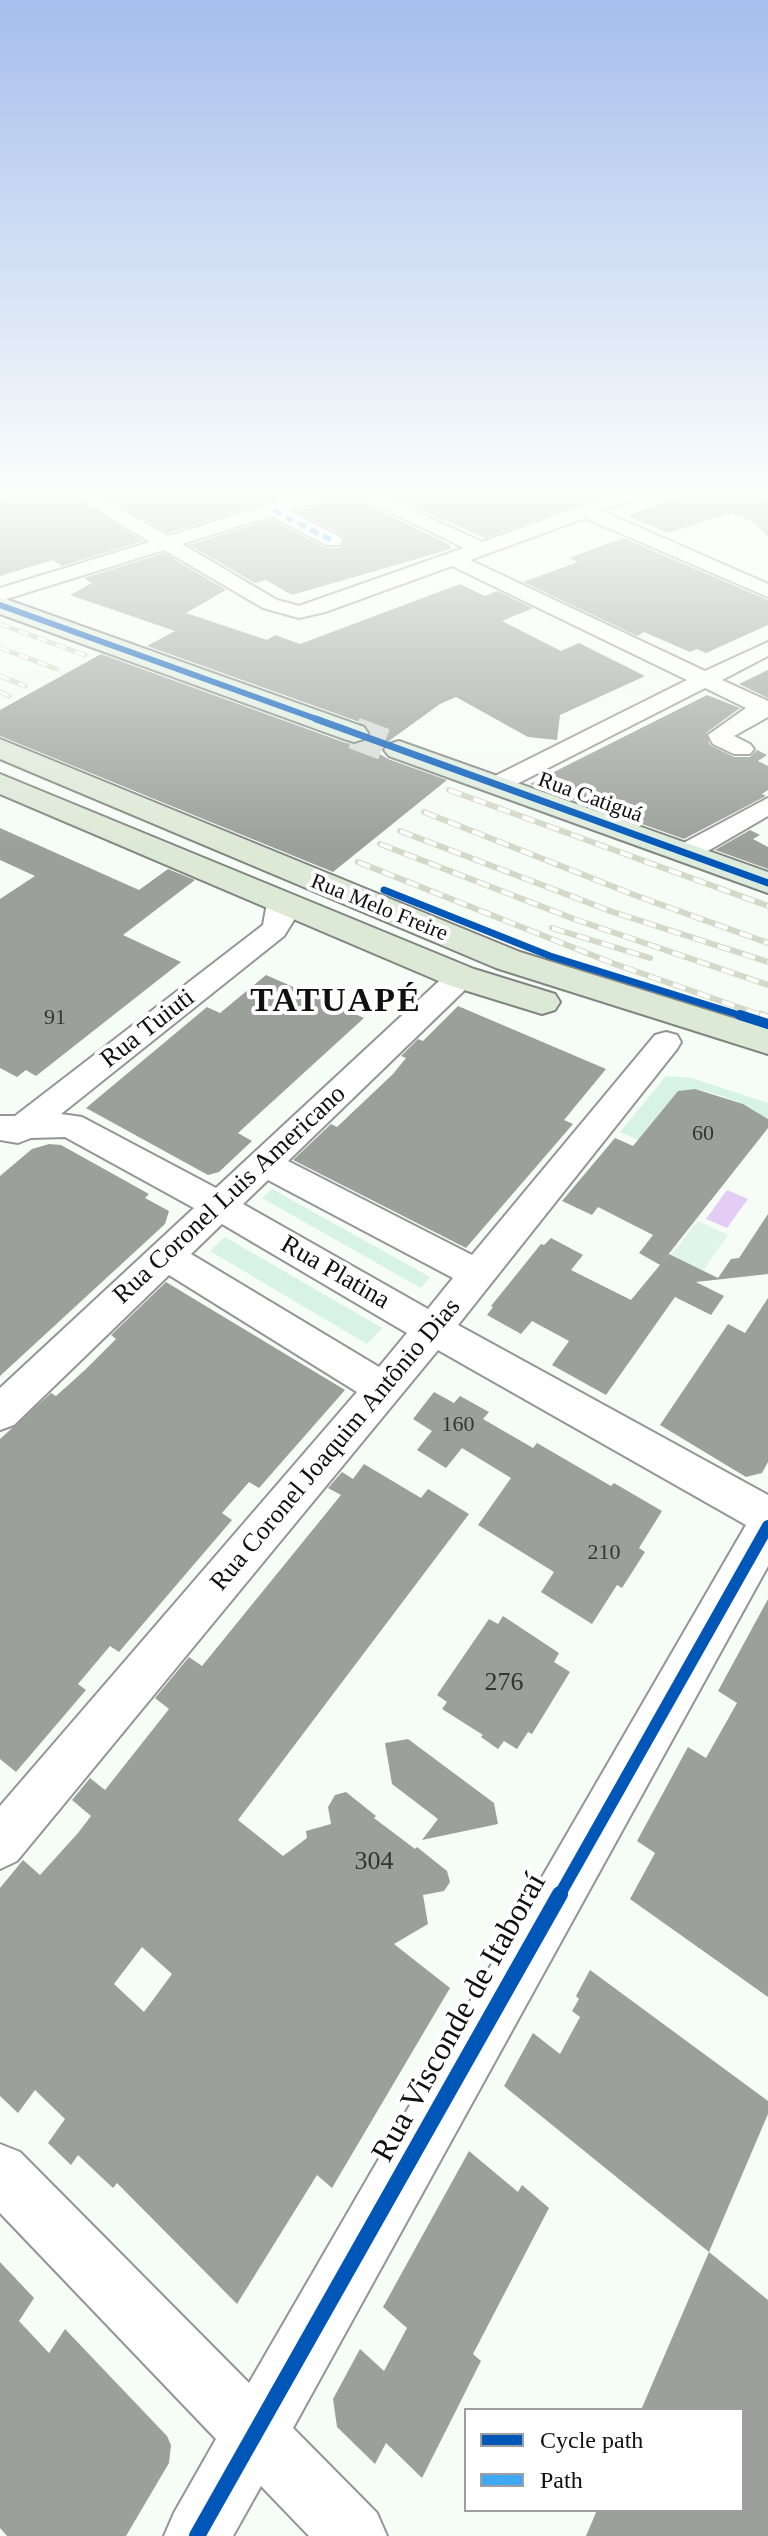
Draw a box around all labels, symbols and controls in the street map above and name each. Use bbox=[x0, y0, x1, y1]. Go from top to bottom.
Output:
street label: Rua Catiguá bbox=[534, 767, 646, 829]
street label: Rua Melo Freire bbox=[307, 869, 451, 947]
district label: TATUAPÉ bbox=[250, 982, 422, 1022]
street label: Rua Tuiuti bbox=[95, 983, 201, 1075]
house number: 91 bbox=[44, 1005, 66, 1031]
street label: Rua Coronel Luis Americano bbox=[107, 1079, 353, 1311]
house number: 60 bbox=[692, 1121, 714, 1147]
street label: Rua Platina bbox=[275, 1229, 395, 1317]
street label: Rua Coronel Joaquim Antônio Dias bbox=[204, 1292, 468, 1598]
house number: 160 bbox=[442, 1412, 474, 1438]
house number: 210 bbox=[588, 1540, 620, 1566]
house number: 276 bbox=[484, 1667, 524, 1699]
house number: 304 bbox=[354, 1846, 394, 1878]
street label: Rua Visconde de Itaboraí bbox=[365, 1867, 555, 2169]
legend bbox=[464, 2408, 744, 2512]
text: Cycle path bbox=[540, 2427, 643, 2453]
text: Path bbox=[540, 2467, 583, 2493]

